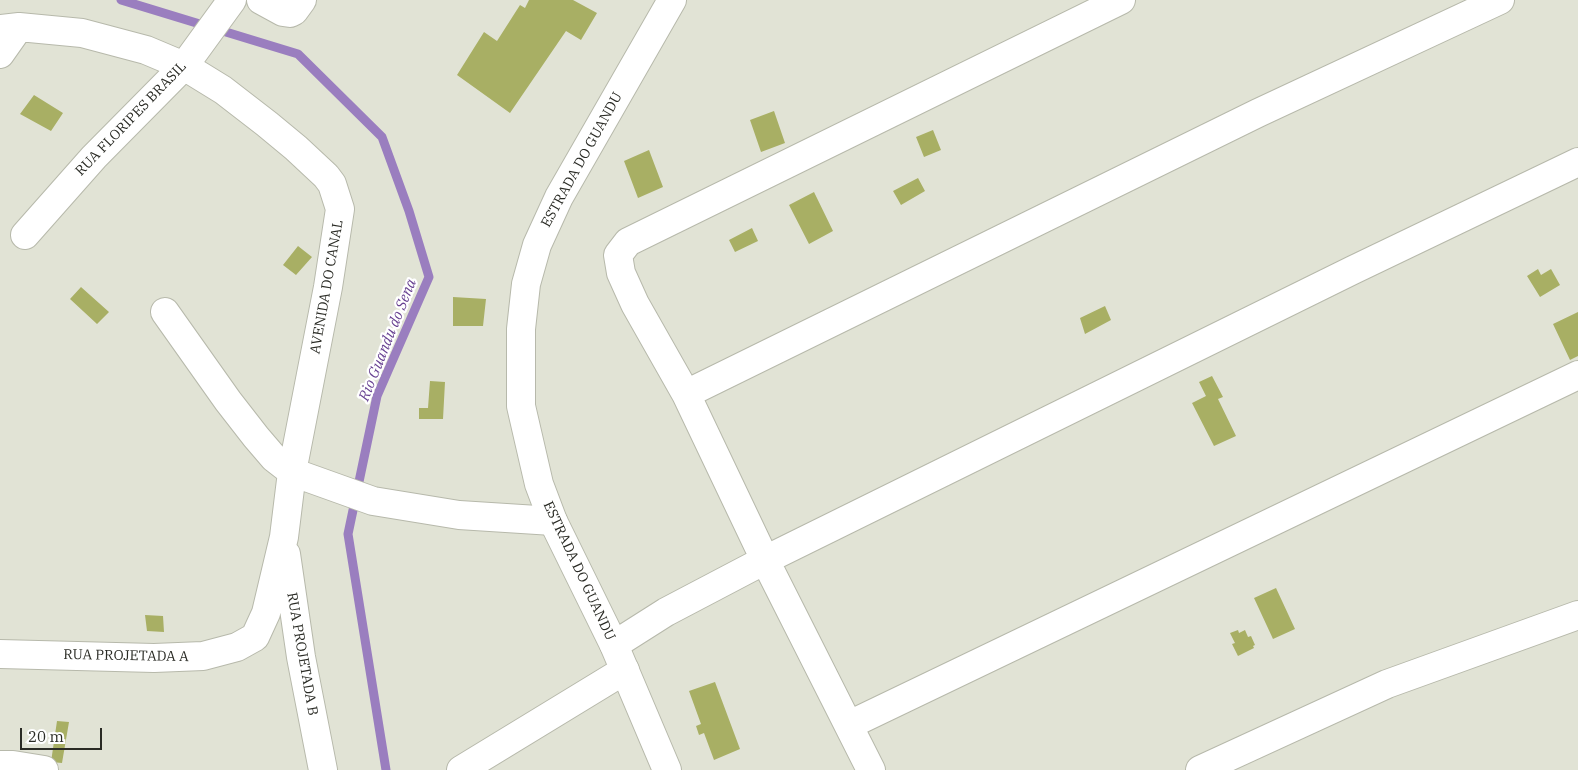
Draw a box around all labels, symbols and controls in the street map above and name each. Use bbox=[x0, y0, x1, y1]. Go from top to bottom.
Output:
street label: RUA FLORIPES BRASIL bbox=[72, 58, 190, 180]
street label: ESTRADA DO GUANDU bbox=[538, 90, 626, 230]
street label: AVENIDA DO CANAL bbox=[307, 219, 347, 355]
water label: Rio Guandu do Sena bbox=[355, 276, 421, 404]
street label: ESTRADA DO GUANDU bbox=[539, 499, 619, 643]
street label: RUA PROJETADA B bbox=[283, 591, 321, 717]
street label: RUA PROJETADA A bbox=[63, 647, 189, 665]
scale bar bbox=[22, 718, 105, 750]
text: 20 m bbox=[28, 727, 64, 746]

